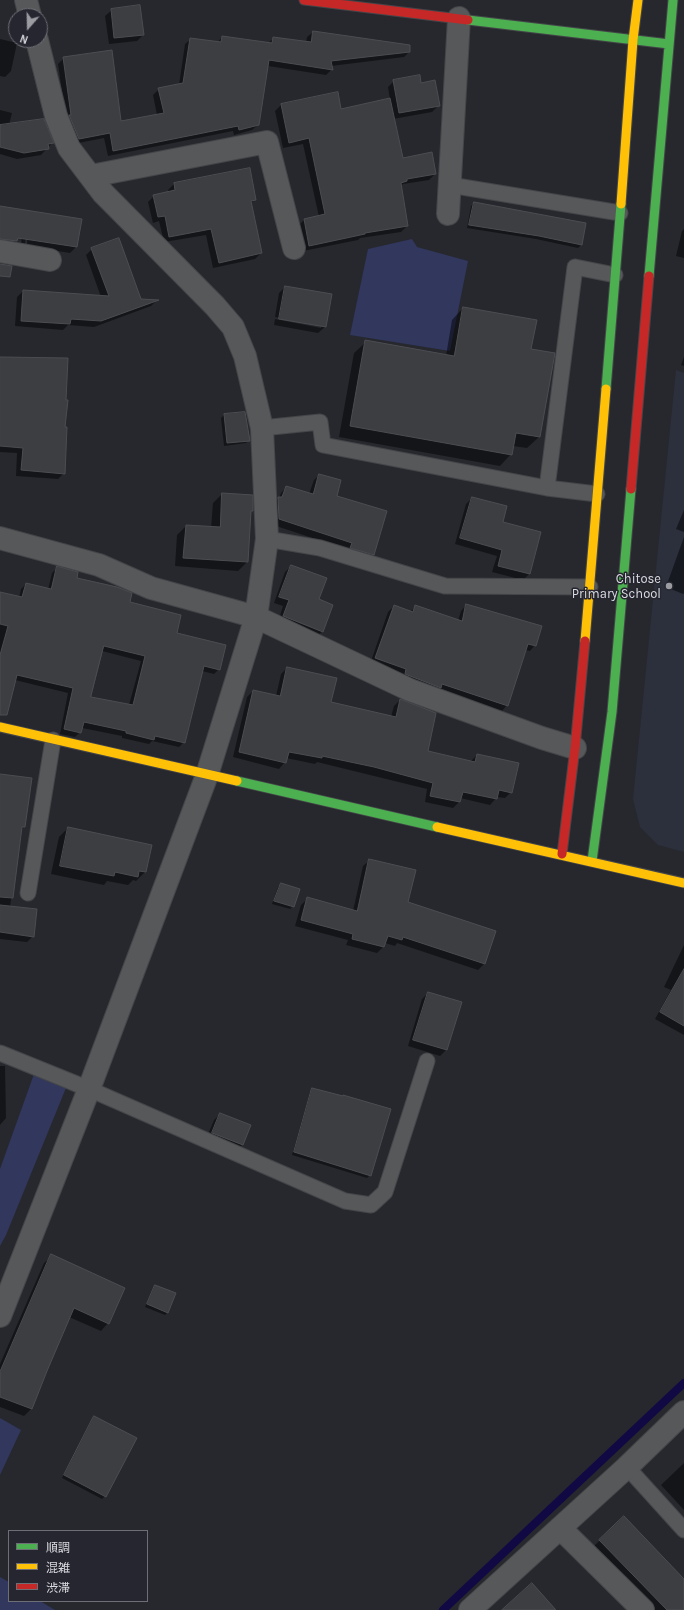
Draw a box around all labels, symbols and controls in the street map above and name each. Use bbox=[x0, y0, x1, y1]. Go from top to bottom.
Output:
north arrow bbox=[8, 8, 48, 48]
text: N bbox=[18, 31, 30, 46]
place label: Chitose Primary School bbox=[572, 571, 661, 602]
marker: Chitose Primary School bbox=[664, 581, 674, 591]
legend bbox=[8, 1530, 148, 1602]
text: 順調 bbox=[46, 1541, 70, 1555]
text: 混雑 bbox=[46, 1561, 70, 1575]
text: 渋滞 bbox=[46, 1581, 70, 1595]

